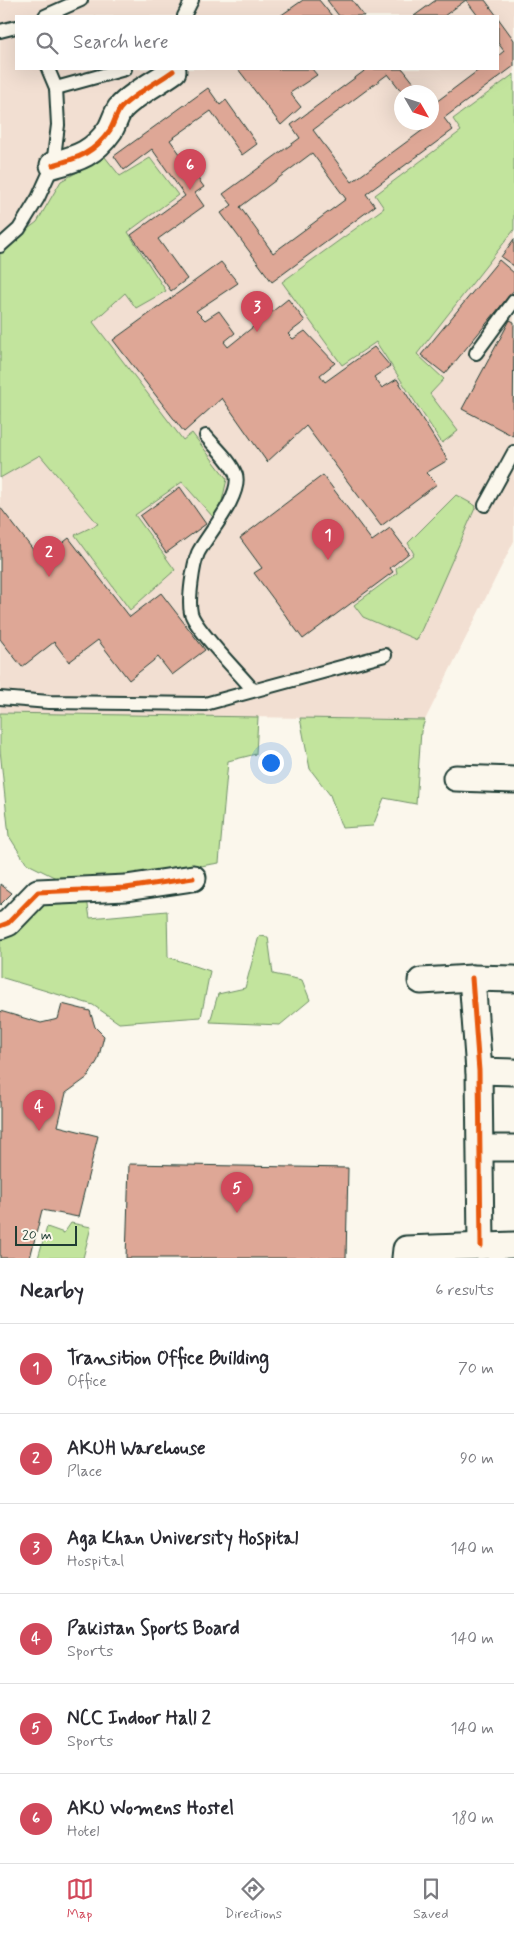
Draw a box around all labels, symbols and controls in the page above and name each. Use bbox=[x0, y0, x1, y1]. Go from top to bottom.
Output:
search box bbox=[15, 15, 499, 70]
icon: search bbox=[33, 29, 61, 57]
text: Search here bbox=[73, 30, 169, 55]
north arrow bbox=[394, 85, 439, 130]
pin: 6 bbox=[174, 149, 206, 190]
pin: 3 bbox=[241, 291, 273, 332]
pin: 1 bbox=[312, 519, 344, 560]
pin: 2 bbox=[33, 536, 65, 577]
your location bbox=[258, 750, 284, 776]
pin: 4 bbox=[23, 1090, 55, 1131]
pin: 5 bbox=[221, 1172, 253, 1213]
scale bar bbox=[15, 1223, 78, 1246]
text: 20 m bbox=[22, 1226, 52, 1244]
text: Nearby bbox=[20, 1277, 84, 1305]
text: 6 results bbox=[435, 1280, 494, 1301]
text: Transition Office Building bbox=[67, 1346, 269, 1371]
text: 1 bbox=[32, 1358, 40, 1379]
text: 70 m bbox=[458, 1358, 494, 1379]
text: Office bbox=[67, 1371, 107, 1392]
text: AKUH Warehouse bbox=[67, 1436, 206, 1461]
text: 2 bbox=[32, 1448, 40, 1469]
text: 90 m bbox=[460, 1448, 494, 1469]
text: Place bbox=[67, 1461, 102, 1482]
text: Aga Khan University Hospital bbox=[67, 1526, 298, 1551]
text: 3 bbox=[32, 1538, 40, 1559]
text: 140 m bbox=[450, 1538, 494, 1559]
text: Hospital bbox=[67, 1551, 124, 1572]
text: Pakistan Sports Board bbox=[67, 1616, 240, 1641]
text: 4 bbox=[31, 1628, 41, 1649]
text: 140 m bbox=[450, 1628, 494, 1649]
text: Sports bbox=[67, 1641, 113, 1662]
text: NCC Indoor Hall 2 bbox=[67, 1706, 211, 1731]
text: 5 bbox=[31, 1718, 41, 1739]
text: 140 m bbox=[450, 1718, 494, 1739]
text: Sports bbox=[67, 1731, 113, 1752]
text: AKU Womens Hostel bbox=[67, 1796, 234, 1821]
text: 6 bbox=[32, 1808, 40, 1829]
text: 180 m bbox=[451, 1808, 494, 1829]
text: Hotel bbox=[67, 1821, 100, 1842]
tab: Map bbox=[66, 1875, 94, 1923]
tab: Directions bbox=[225, 1875, 282, 1923]
tab: Saved bbox=[413, 1875, 448, 1923]

